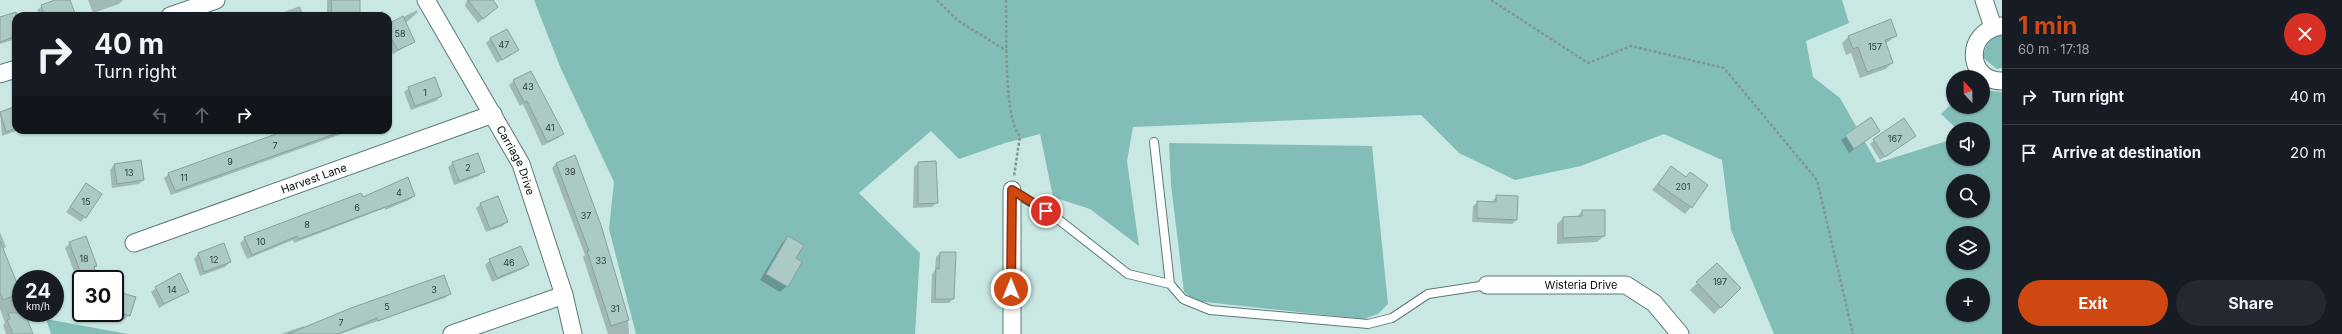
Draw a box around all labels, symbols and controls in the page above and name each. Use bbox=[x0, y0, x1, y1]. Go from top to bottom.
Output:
text: 1 min bbox=[2018, 11, 2077, 40]
button: close bbox=[2284, 13, 2326, 55]
text: 40 m bbox=[94, 27, 164, 61]
icon: right bbox=[28, 28, 80, 80]
house number: 58 bbox=[394, 28, 406, 39]
house number: 47 bbox=[499, 39, 509, 50]
house number: 157 bbox=[1868, 41, 1882, 52]
text: 60 m · 17:18 bbox=[2018, 41, 2090, 57]
text: Turn right bbox=[94, 61, 177, 82]
north arrow bbox=[1946, 70, 1990, 114]
map controls bbox=[1946, 70, 1990, 322]
house number: 43 bbox=[522, 81, 534, 92]
icon: right bbox=[2018, 86, 2040, 108]
house number: 1 bbox=[423, 87, 427, 98]
text: Turn right bbox=[2052, 87, 2124, 106]
text: 40 m bbox=[2289, 87, 2326, 106]
icon: left bbox=[149, 104, 171, 126]
icon: ahead bbox=[191, 104, 213, 126]
icon: right bbox=[233, 104, 255, 126]
house number: 41 bbox=[545, 122, 555, 133]
button: sound bbox=[1946, 122, 1990, 166]
street label: Carriage Drive bbox=[493, 123, 538, 197]
house number: 167 bbox=[1888, 133, 1902, 144]
house number: 7 bbox=[272, 140, 278, 151]
icon: arrive bbox=[2018, 142, 2040, 164]
text: Arrive at destination bbox=[2052, 143, 2201, 162]
text: 20 m bbox=[2290, 143, 2326, 162]
house number: 9 bbox=[227, 156, 233, 167]
street label: Harvest Lane bbox=[279, 160, 349, 197]
house number: 2 bbox=[465, 162, 471, 173]
house number: 39 bbox=[564, 166, 576, 177]
house number: 13 bbox=[124, 167, 134, 178]
house number: 11 bbox=[180, 172, 188, 183]
button: search bbox=[1946, 174, 1990, 218]
house number: 201 bbox=[1676, 181, 1690, 192]
house number: 4 bbox=[396, 187, 402, 198]
pin bbox=[1029, 194, 1063, 228]
house number: 15 bbox=[81, 196, 91, 207]
icon: arrive bbox=[1035, 200, 1057, 222]
house number: 6 bbox=[354, 202, 360, 213]
house number: 37 bbox=[581, 210, 591, 221]
house number: 8 bbox=[304, 219, 310, 230]
button: layers bbox=[1946, 226, 1990, 270]
house number: 10 bbox=[256, 236, 266, 247]
house number: 18 bbox=[79, 253, 89, 264]
house number: 12 bbox=[209, 254, 219, 265]
house number: 33 bbox=[595, 255, 607, 266]
house number: 46 bbox=[503, 257, 515, 268]
position arrow bbox=[990, 268, 1032, 310]
speed limit sign: 30 bbox=[72, 270, 124, 322]
house number: 197 bbox=[1713, 276, 1727, 287]
street label: Wisteria Drive bbox=[1545, 278, 1617, 292]
button: + bbox=[1946, 278, 1990, 322]
text: 24 bbox=[25, 279, 51, 303]
button: Exit bbox=[2018, 280, 2168, 326]
button: Share bbox=[2176, 280, 2326, 326]
house number: 14 bbox=[167, 284, 177, 295]
house number: 3 bbox=[431, 284, 437, 295]
text: km/h bbox=[26, 300, 50, 312]
house number: 5 bbox=[384, 301, 390, 312]
house number: 31 bbox=[610, 303, 620, 314]
house number: 7 bbox=[338, 317, 344, 328]

